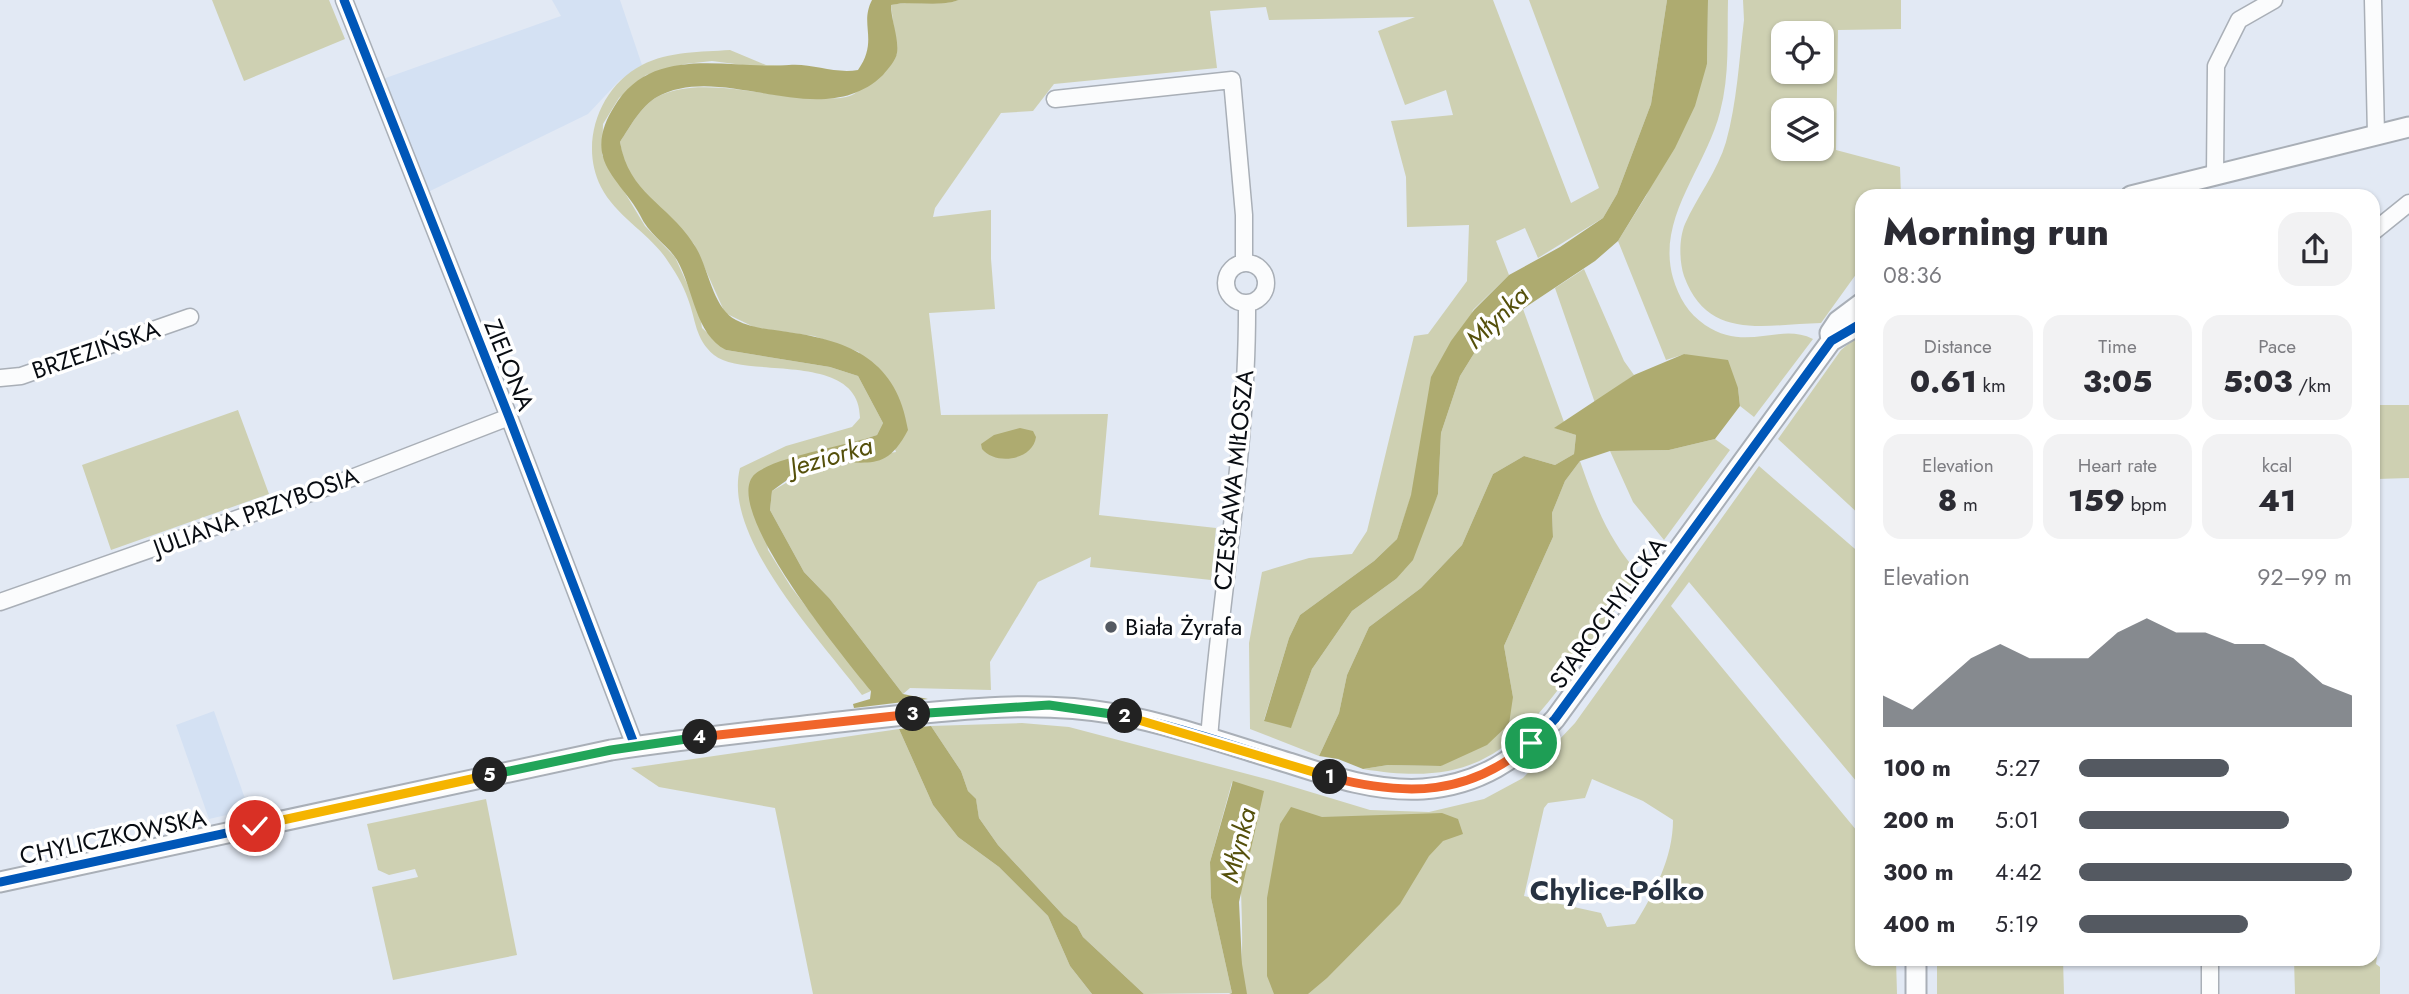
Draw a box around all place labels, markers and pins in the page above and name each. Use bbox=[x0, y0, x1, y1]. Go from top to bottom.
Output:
place label: Biała Żyrafa bbox=[1125, 609, 1242, 644]
marker: Biała Żyrafa bbox=[1103, 619, 1119, 635]
pin: 3 bbox=[895, 696, 930, 732]
pin: 2 bbox=[1108, 698, 1142, 734]
pin bbox=[1501, 713, 1561, 773]
pin: 4 bbox=[682, 720, 718, 754]
pin: 5 bbox=[472, 758, 508, 792]
pin: 1 bbox=[1312, 760, 1348, 794]
pin bbox=[225, 796, 285, 856]

